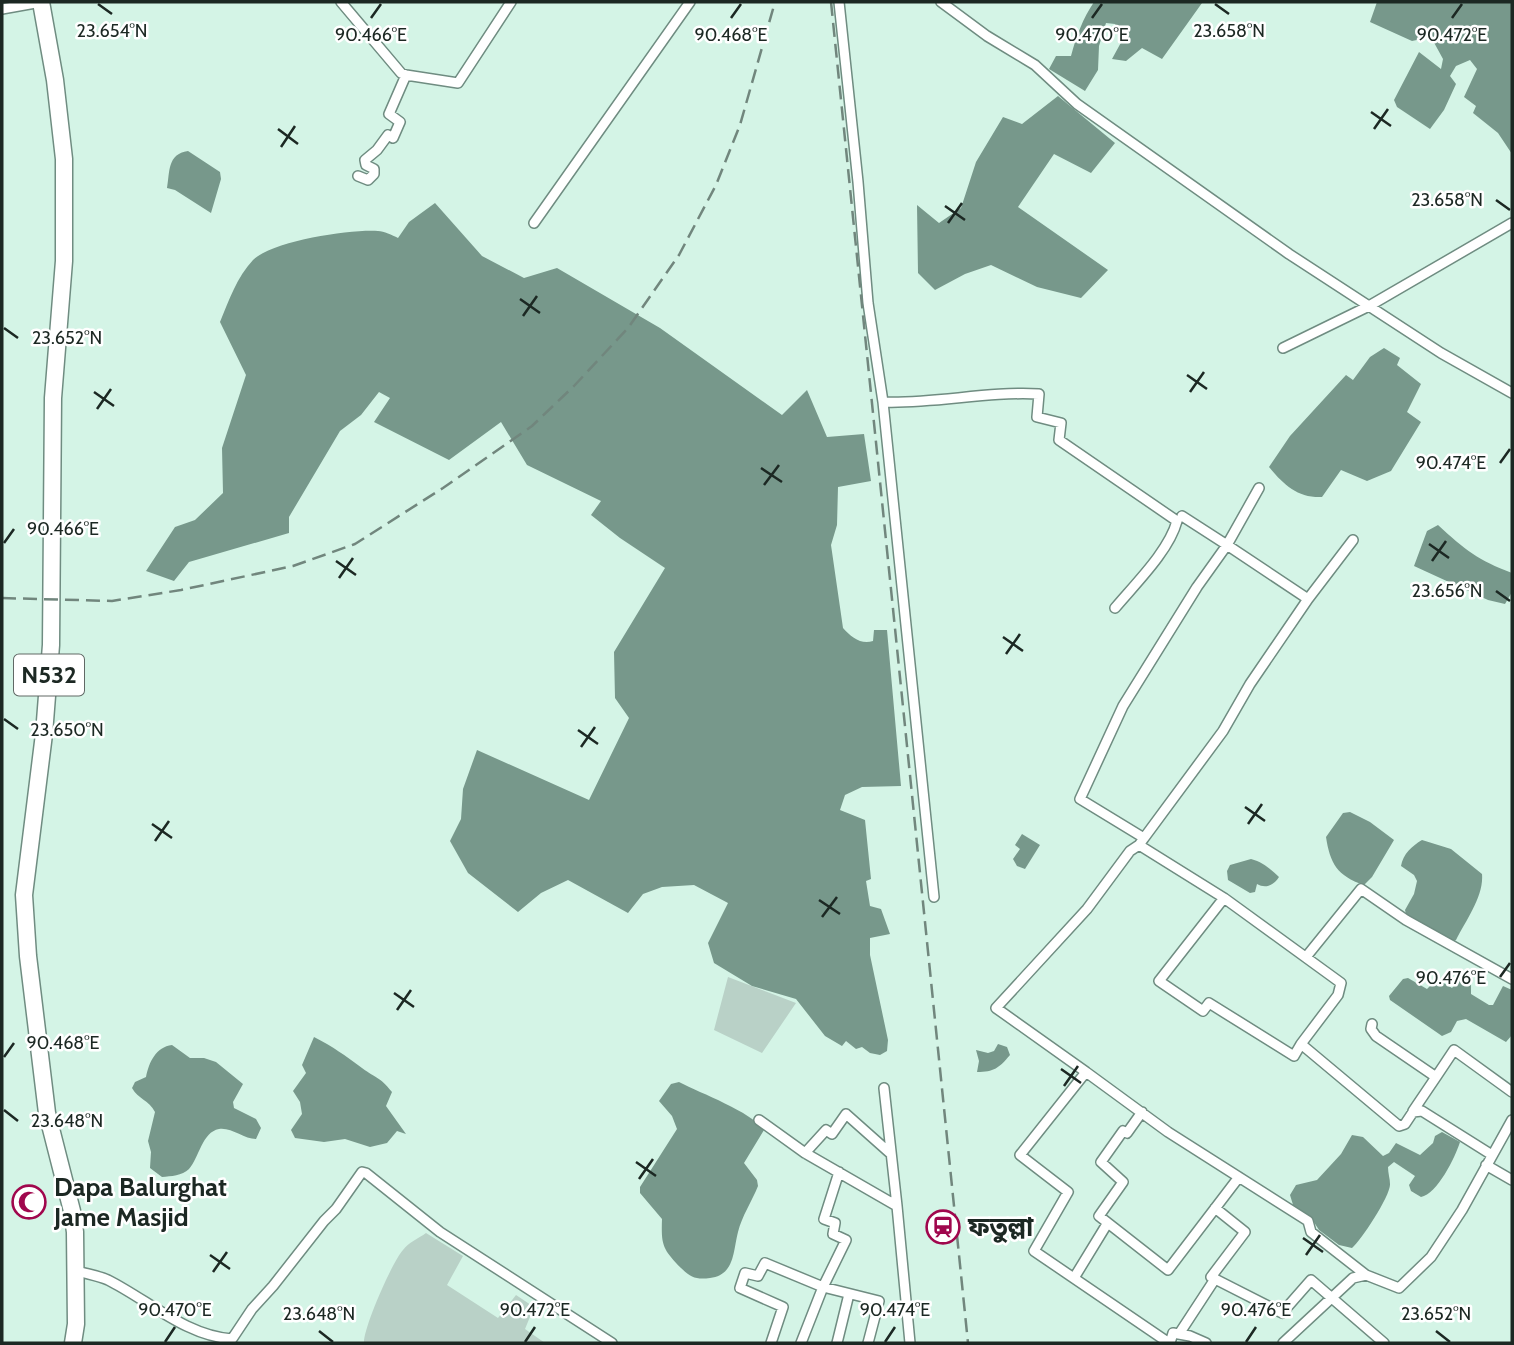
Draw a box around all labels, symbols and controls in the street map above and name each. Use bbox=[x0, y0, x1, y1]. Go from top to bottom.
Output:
text: 23.654°N bbox=[77, 20, 148, 42]
text: 23.658°N bbox=[1193, 20, 1265, 42]
text: 90.466°E bbox=[335, 24, 407, 46]
text: 90.468°E bbox=[695, 24, 767, 46]
text: 90.470°E bbox=[1055, 24, 1129, 46]
text: 90.472°E bbox=[1417, 24, 1487, 46]
text: 23.658°N bbox=[1411, 189, 1483, 211]
text: 23.652°N bbox=[32, 327, 102, 349]
text: 90.474°E bbox=[1416, 452, 1486, 474]
text: 90.466°E bbox=[27, 518, 99, 540]
text: 23.656°N bbox=[1412, 580, 1482, 602]
road number: N532 bbox=[14, 654, 84, 696]
text: 23.650°N bbox=[30, 719, 104, 741]
text: 90.476°E bbox=[1416, 967, 1486, 989]
text: 90.468°E bbox=[27, 1032, 99, 1054]
text: 23.648°N bbox=[31, 1110, 103, 1132]
place label: Dapa Balurghat Jame Masjid bbox=[53, 1171, 227, 1233]
mosque icon: Dapa Balurghat Jame Masjid bbox=[10, 1183, 48, 1221]
station icon: ফতুল্লা bbox=[924, 1208, 962, 1246]
place label: ফতুল্লা bbox=[967, 1211, 1034, 1244]
text: 90.470°E bbox=[138, 1299, 212, 1321]
text: 90.472°E bbox=[500, 1299, 570, 1321]
text: 90.474°E bbox=[860, 1299, 930, 1321]
text: 90.476°E bbox=[1221, 1299, 1291, 1321]
text: 23.648°N bbox=[283, 1303, 355, 1325]
text: 23.652°N bbox=[1401, 1303, 1471, 1325]

